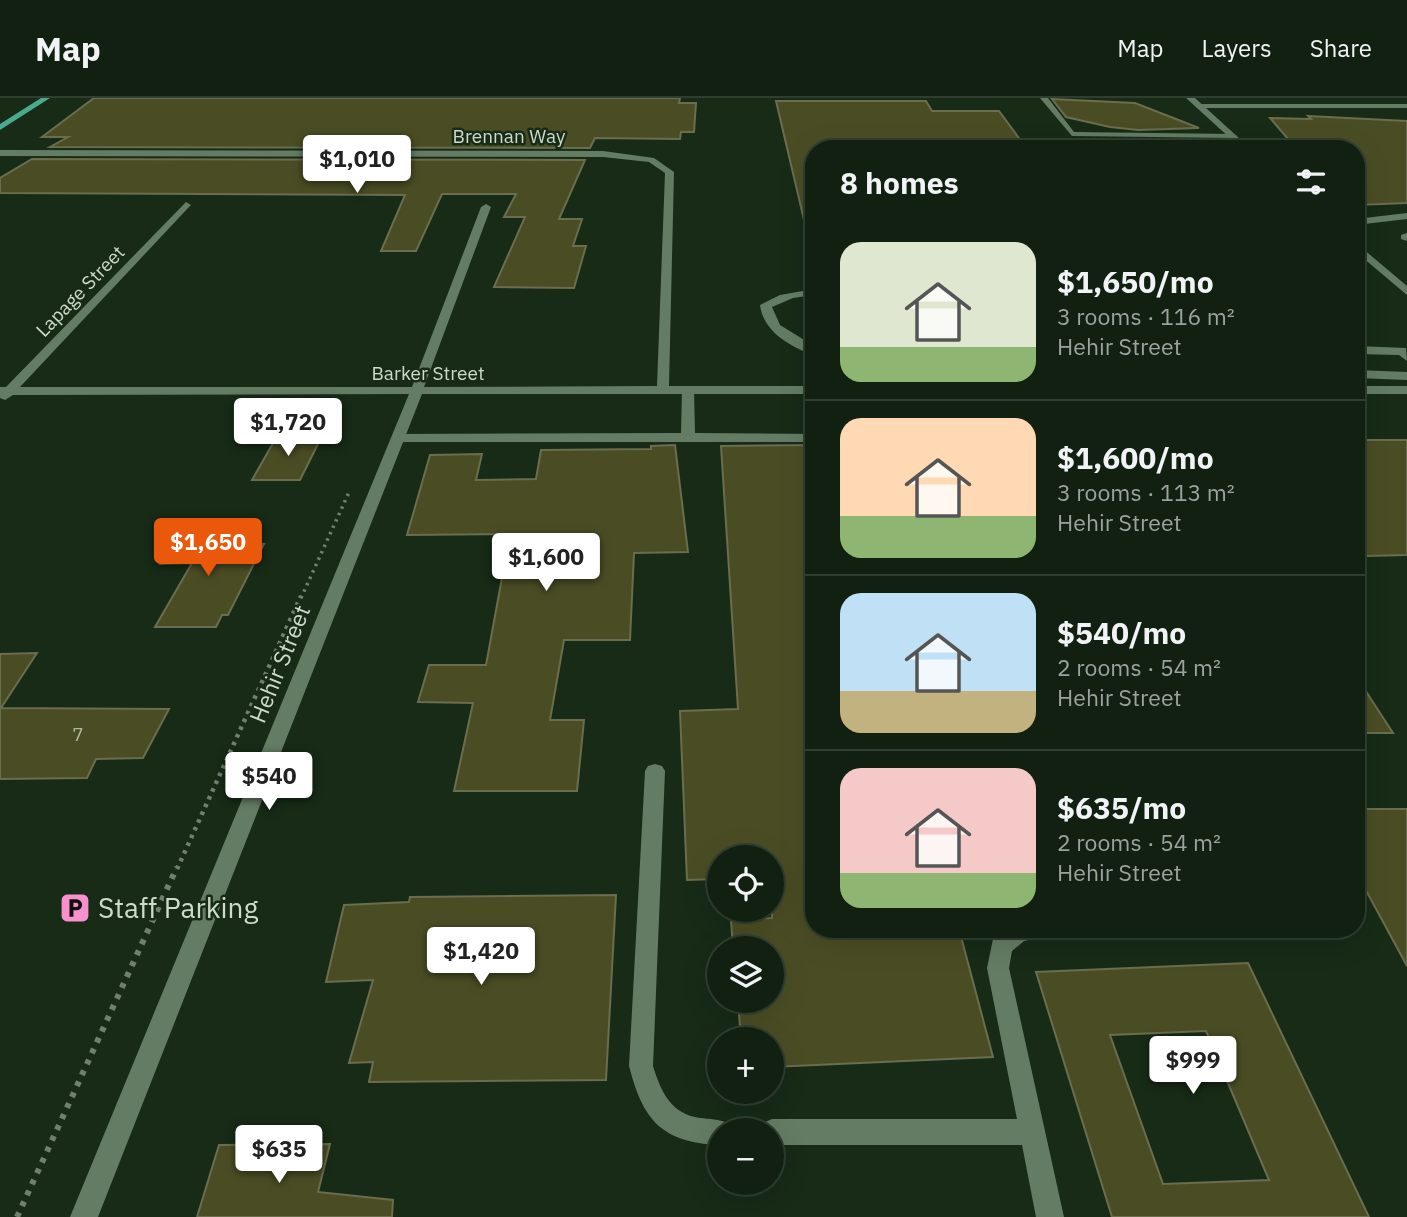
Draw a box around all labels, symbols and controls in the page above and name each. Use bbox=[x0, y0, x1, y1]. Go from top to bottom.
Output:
text: Map bbox=[35, 27, 101, 70]
text: Map bbox=[1117, 32, 1164, 64]
text: Layers bbox=[1202, 32, 1272, 64]
text: Share bbox=[1310, 32, 1372, 64]
street label: Brennan Way bbox=[453, 124, 566, 148]
pin: $1,010 bbox=[300, 136, 414, 195]
text: $1,010 bbox=[319, 143, 395, 173]
text: 8 homes bbox=[840, 163, 959, 202]
icon: filters bbox=[1292, 163, 1330, 201]
street label: Lapage Street bbox=[30, 240, 130, 342]
text: $1,650/mo bbox=[1057, 262, 1214, 301]
icon: home bbox=[896, 270, 980, 354]
text: 3 rooms · 116 m² bbox=[1057, 301, 1235, 331]
text: Hehir Street bbox=[1057, 331, 1182, 361]
street label: Barker Street bbox=[371, 361, 485, 385]
pin: $1,720 bbox=[231, 398, 345, 458]
text: $1,720 bbox=[250, 406, 326, 436]
text: $1,600/mo bbox=[1057, 438, 1214, 477]
icon: home bbox=[896, 446, 980, 530]
text: 3 rooms · 113 m² bbox=[1057, 477, 1235, 507]
text: Hehir Street bbox=[1057, 507, 1182, 537]
pin: $1,650 bbox=[151, 518, 265, 578]
text: $1,650 bbox=[170, 526, 246, 556]
pin: $1,600 bbox=[489, 533, 603, 593]
text: $1,600 bbox=[508, 541, 584, 571]
street label: Hehir Street bbox=[242, 600, 316, 727]
text: $540/mo bbox=[1057, 613, 1186, 652]
icon: home bbox=[896, 621, 980, 705]
text: 2 rooms · 54 m² bbox=[1057, 652, 1221, 682]
text: Hehir Street bbox=[1057, 682, 1182, 712]
house number: 7 bbox=[72, 722, 84, 746]
pin: $540 bbox=[228, 752, 310, 812]
text: $540 bbox=[241, 760, 297, 790]
text: $635/mo bbox=[1057, 788, 1186, 827]
icon: home bbox=[896, 796, 980, 880]
text: 2 rooms · 54 m² bbox=[1057, 827, 1221, 857]
map controls bbox=[707, 845, 784, 1195]
button: locate bbox=[707, 845, 784, 922]
text: Hehir Street bbox=[1057, 857, 1182, 887]
place label: Staff Parking bbox=[98, 889, 258, 926]
parking icon: Staff Parking bbox=[58, 891, 92, 925]
pin: $1,420 bbox=[424, 928, 538, 987]
text: $1,420 bbox=[443, 935, 519, 965]
button: layers bbox=[707, 936, 784, 1013]
button: + bbox=[707, 1027, 784, 1104]
pin: $999 bbox=[1152, 1037, 1234, 1096]
text: $999 bbox=[1165, 1044, 1221, 1074]
button: − bbox=[707, 1118, 784, 1195]
pin: $635 bbox=[238, 1126, 320, 1185]
text: $635 bbox=[251, 1133, 307, 1163]

